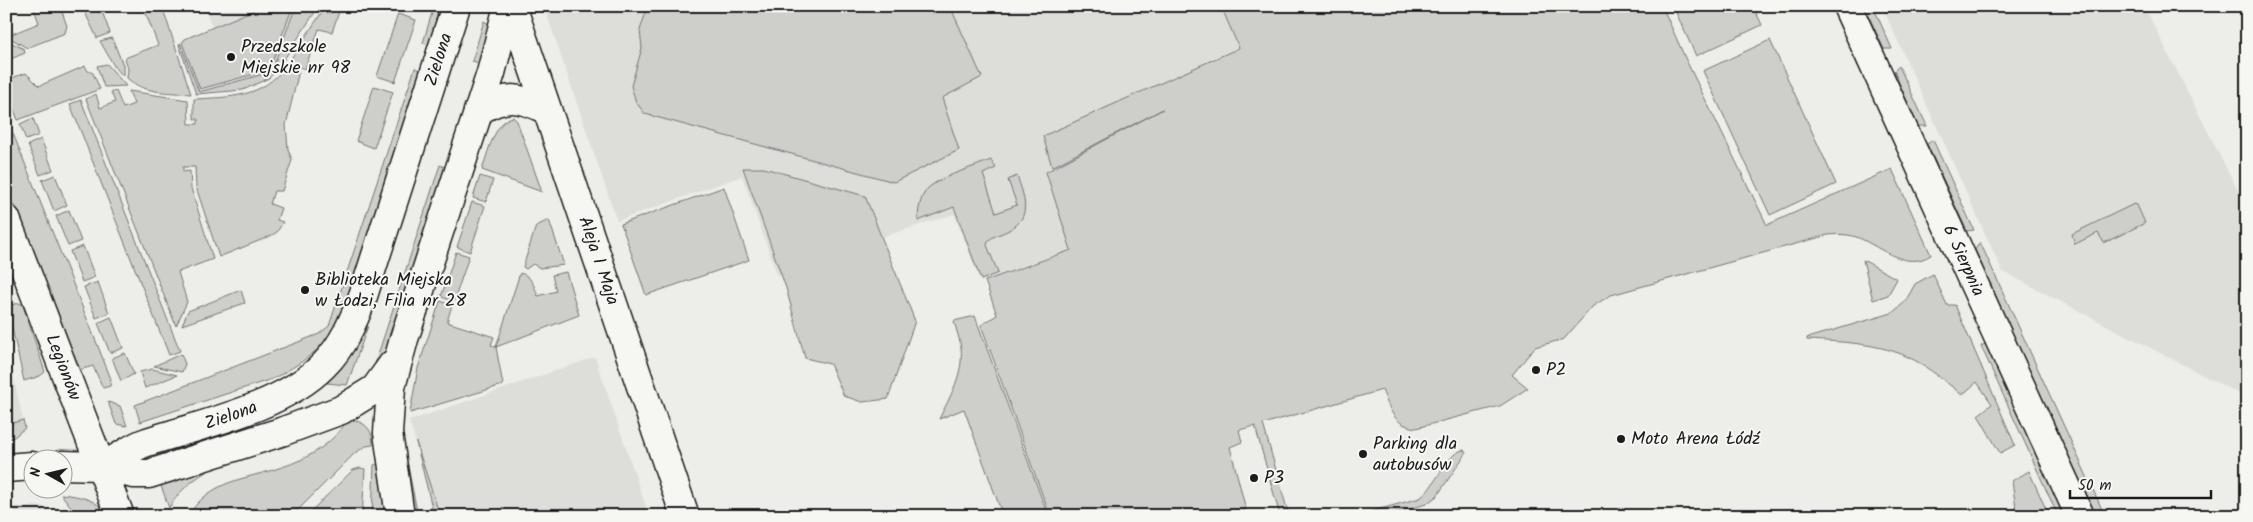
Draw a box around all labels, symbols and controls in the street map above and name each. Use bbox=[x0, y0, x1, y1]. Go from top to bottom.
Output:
street label: Zielona bbox=[417, 29, 461, 90]
place label: Przedszkole Miejskie nr 98 bbox=[241, 33, 350, 83]
marker: Przedszkole Miejskie nr 98 bbox=[225, 51, 237, 63]
street label: Aleja 1 Maja bbox=[570, 212, 627, 309]
street label: 6 Sierpnia bbox=[1934, 220, 1992, 301]
place label: Biblioteka Miejska w Łodzi, Filia nr 28 bbox=[315, 266, 467, 316]
marker: Biblioteka Miejska w Łodzi, Filia nr 28 bbox=[299, 284, 311, 296]
street label: Legionów bbox=[37, 330, 89, 406]
place label: P2 bbox=[1546, 356, 1566, 385]
marker: P2 bbox=[1530, 364, 1542, 376]
street label: Zielona bbox=[201, 393, 262, 438]
place label: Moto Arena Łódź bbox=[1631, 425, 1761, 454]
place label: Parking dla autobusów bbox=[1373, 430, 1457, 480]
marker: Moto Arena Łódź bbox=[1615, 433, 1627, 445]
marker: Parking dla autobusów bbox=[1357, 448, 1369, 460]
north arrow bbox=[22, 450, 72, 500]
place label: P3 bbox=[1264, 464, 1284, 493]
text: N bbox=[25, 466, 48, 478]
scale bar bbox=[2070, 467, 2212, 499]
marker: P3 bbox=[1248, 472, 1260, 484]
text: 50 m bbox=[2078, 474, 2112, 498]

